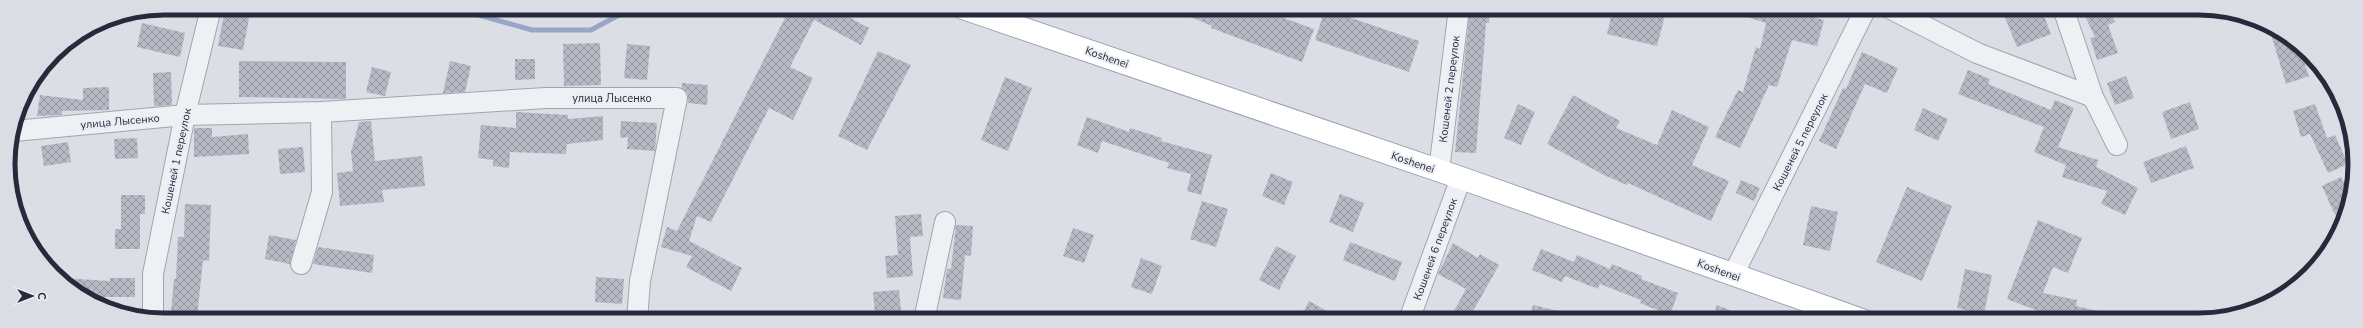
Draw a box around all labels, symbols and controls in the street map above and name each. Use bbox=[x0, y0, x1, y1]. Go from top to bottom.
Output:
street label: Кошеней 2 переулок bbox=[1435, 35, 1464, 143]
street label: Koshenei bbox=[1083, 43, 1131, 72]
street label: улица Лысенко bbox=[572, 91, 652, 106]
street label: Кошеней 5 переулок bbox=[1769, 91, 1832, 194]
street label: Кошеней 1 переулок bbox=[158, 107, 195, 215]
street label: улица Лысенко bbox=[80, 111, 160, 132]
street label: Koshenei bbox=[1389, 148, 1437, 177]
street label: Кошеней 6 переулок bbox=[1410, 196, 1461, 302]
street label: Koshenei bbox=[1695, 256, 1743, 285]
north arrow bbox=[12, 276, 52, 316]
text: С bbox=[34, 292, 49, 300]

